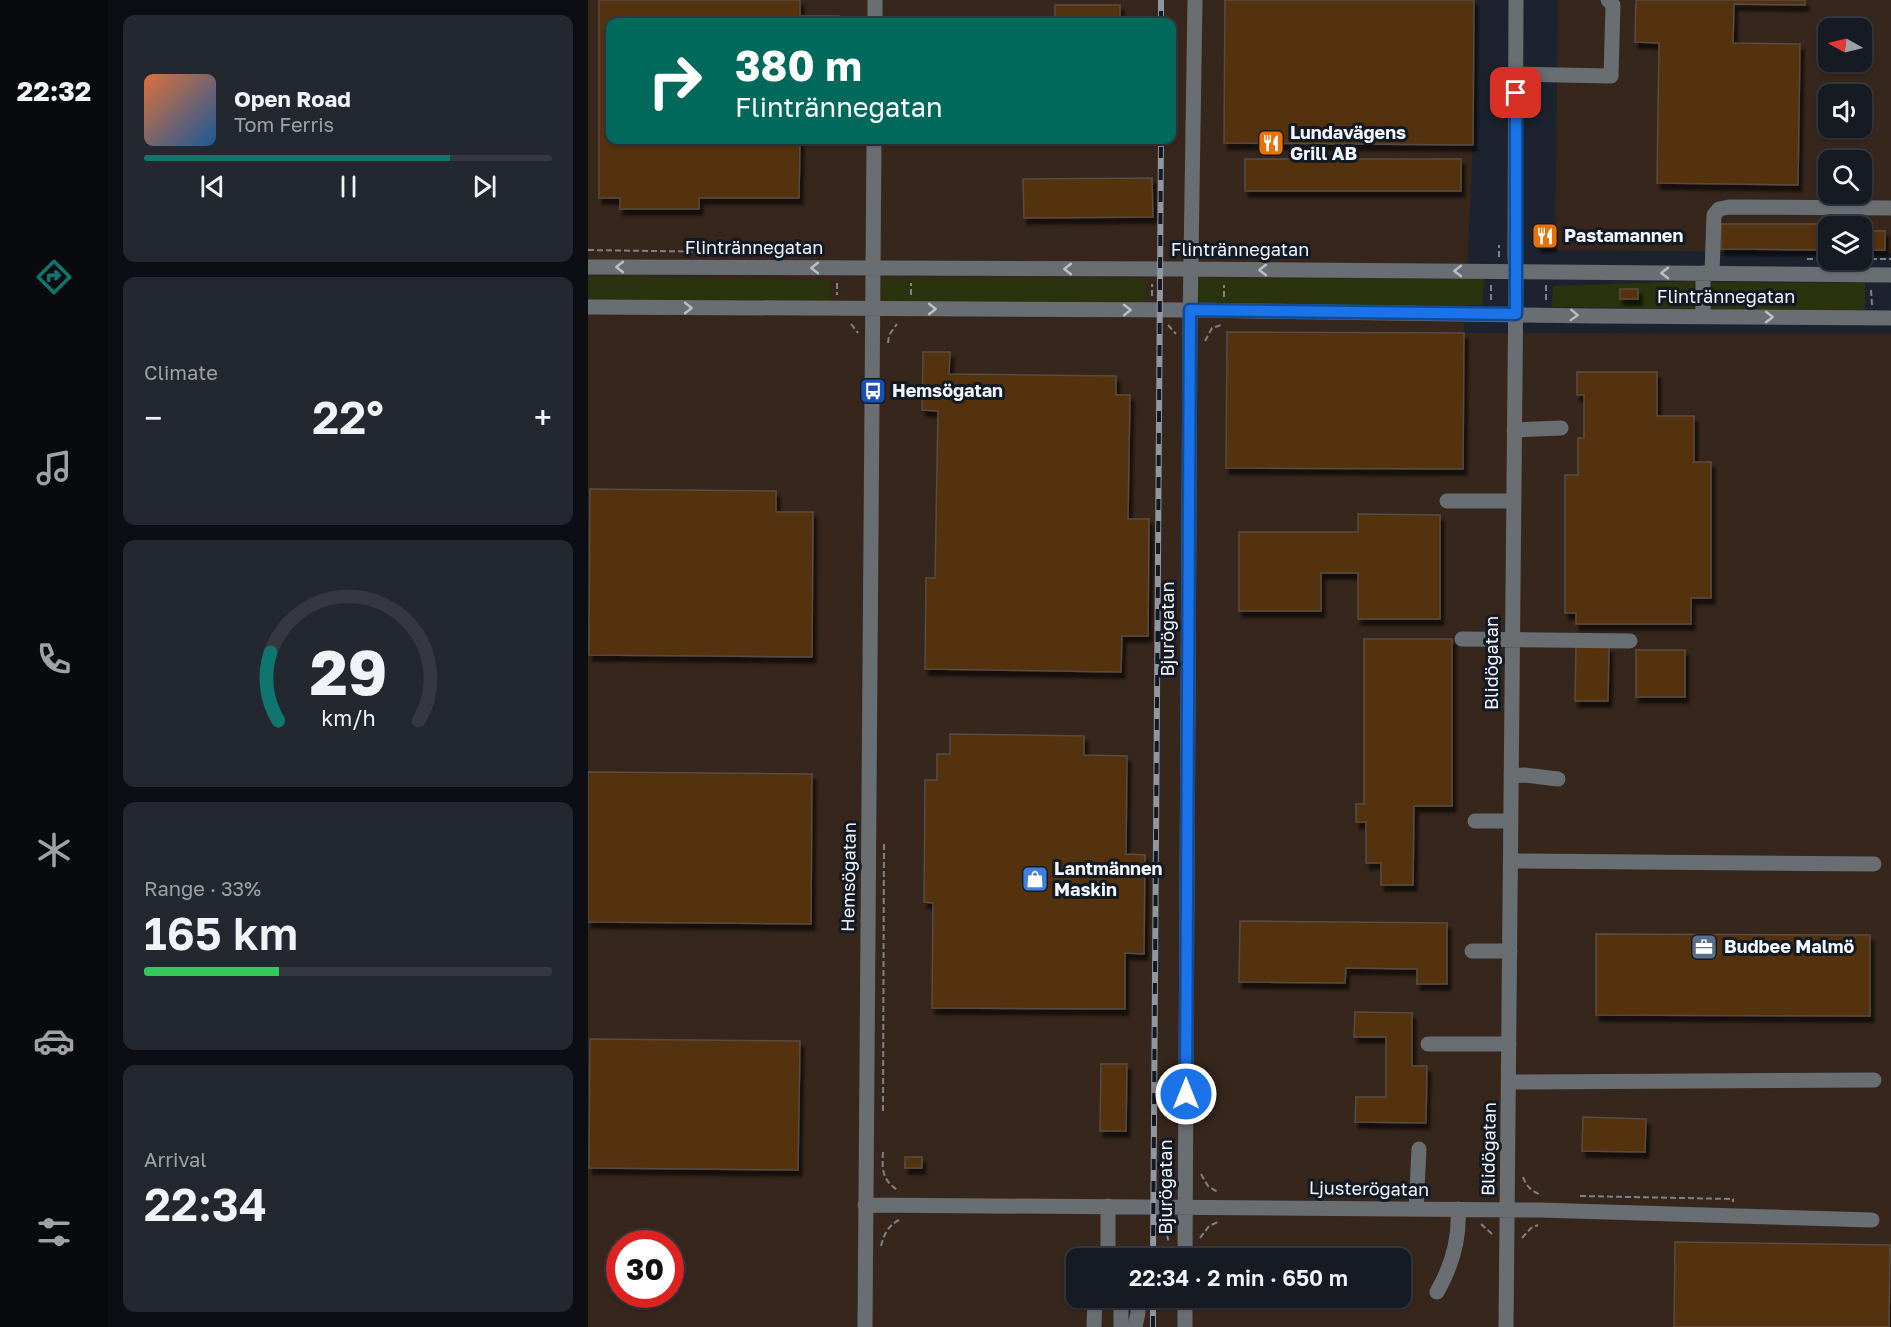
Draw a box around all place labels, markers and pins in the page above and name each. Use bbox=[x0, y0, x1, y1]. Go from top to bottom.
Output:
pin bbox=[1490, 67, 1541, 118]
place label: Lundavägens Grill AB bbox=[1290, 121, 1406, 164]
restaurant icon: Lundavägens Grill AB bbox=[1256, 128, 1286, 158]
restaurant icon: Pastamannen bbox=[1530, 221, 1560, 251]
place label: Pastamannen bbox=[1564, 224, 1683, 246]
bus stop icon: Hemsögatan bbox=[858, 376, 888, 406]
place label: Hemsögatan bbox=[892, 379, 1003, 401]
place label: Lantmännen Maskin bbox=[1054, 857, 1163, 900]
shop icon: Lantmännen Maskin bbox=[1020, 864, 1050, 894]
office icon: Budbee Malmö bbox=[1689, 932, 1719, 962]
place label: Budbee Malmö bbox=[1724, 935, 1855, 957]

